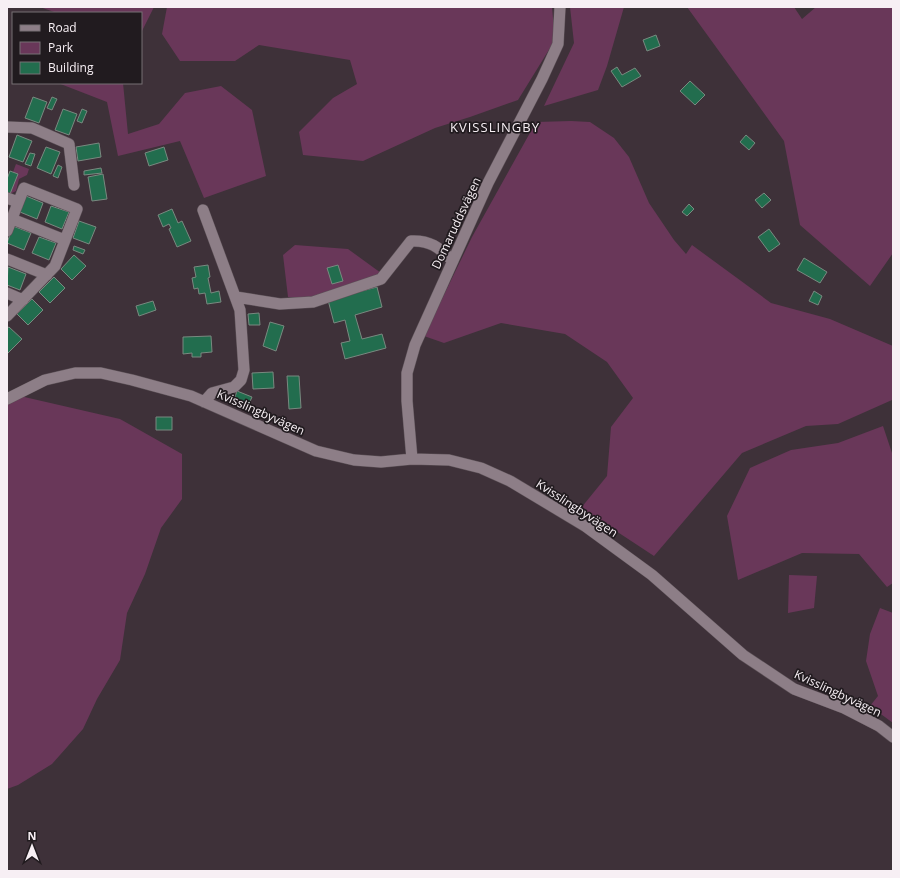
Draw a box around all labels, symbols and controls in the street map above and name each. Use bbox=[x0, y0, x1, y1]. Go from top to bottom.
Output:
legend bbox=[12, 12, 142, 84]
text: Road bbox=[48, 19, 77, 36]
text: Park bbox=[48, 39, 74, 56]
text: Building bbox=[48, 59, 94, 76]
district label: KVISSLINGBY bbox=[450, 118, 540, 136]
street label: Domaruddsvägen bbox=[427, 174, 485, 272]
street label: Kvisslingbyvägen bbox=[214, 385, 308, 439]
street label: Kvisslingbyvägen bbox=[533, 475, 621, 541]
street label: Kvisslingbyvägen bbox=[792, 665, 884, 721]
north arrow bbox=[12, 826, 52, 866]
text: N bbox=[28, 828, 36, 843]

